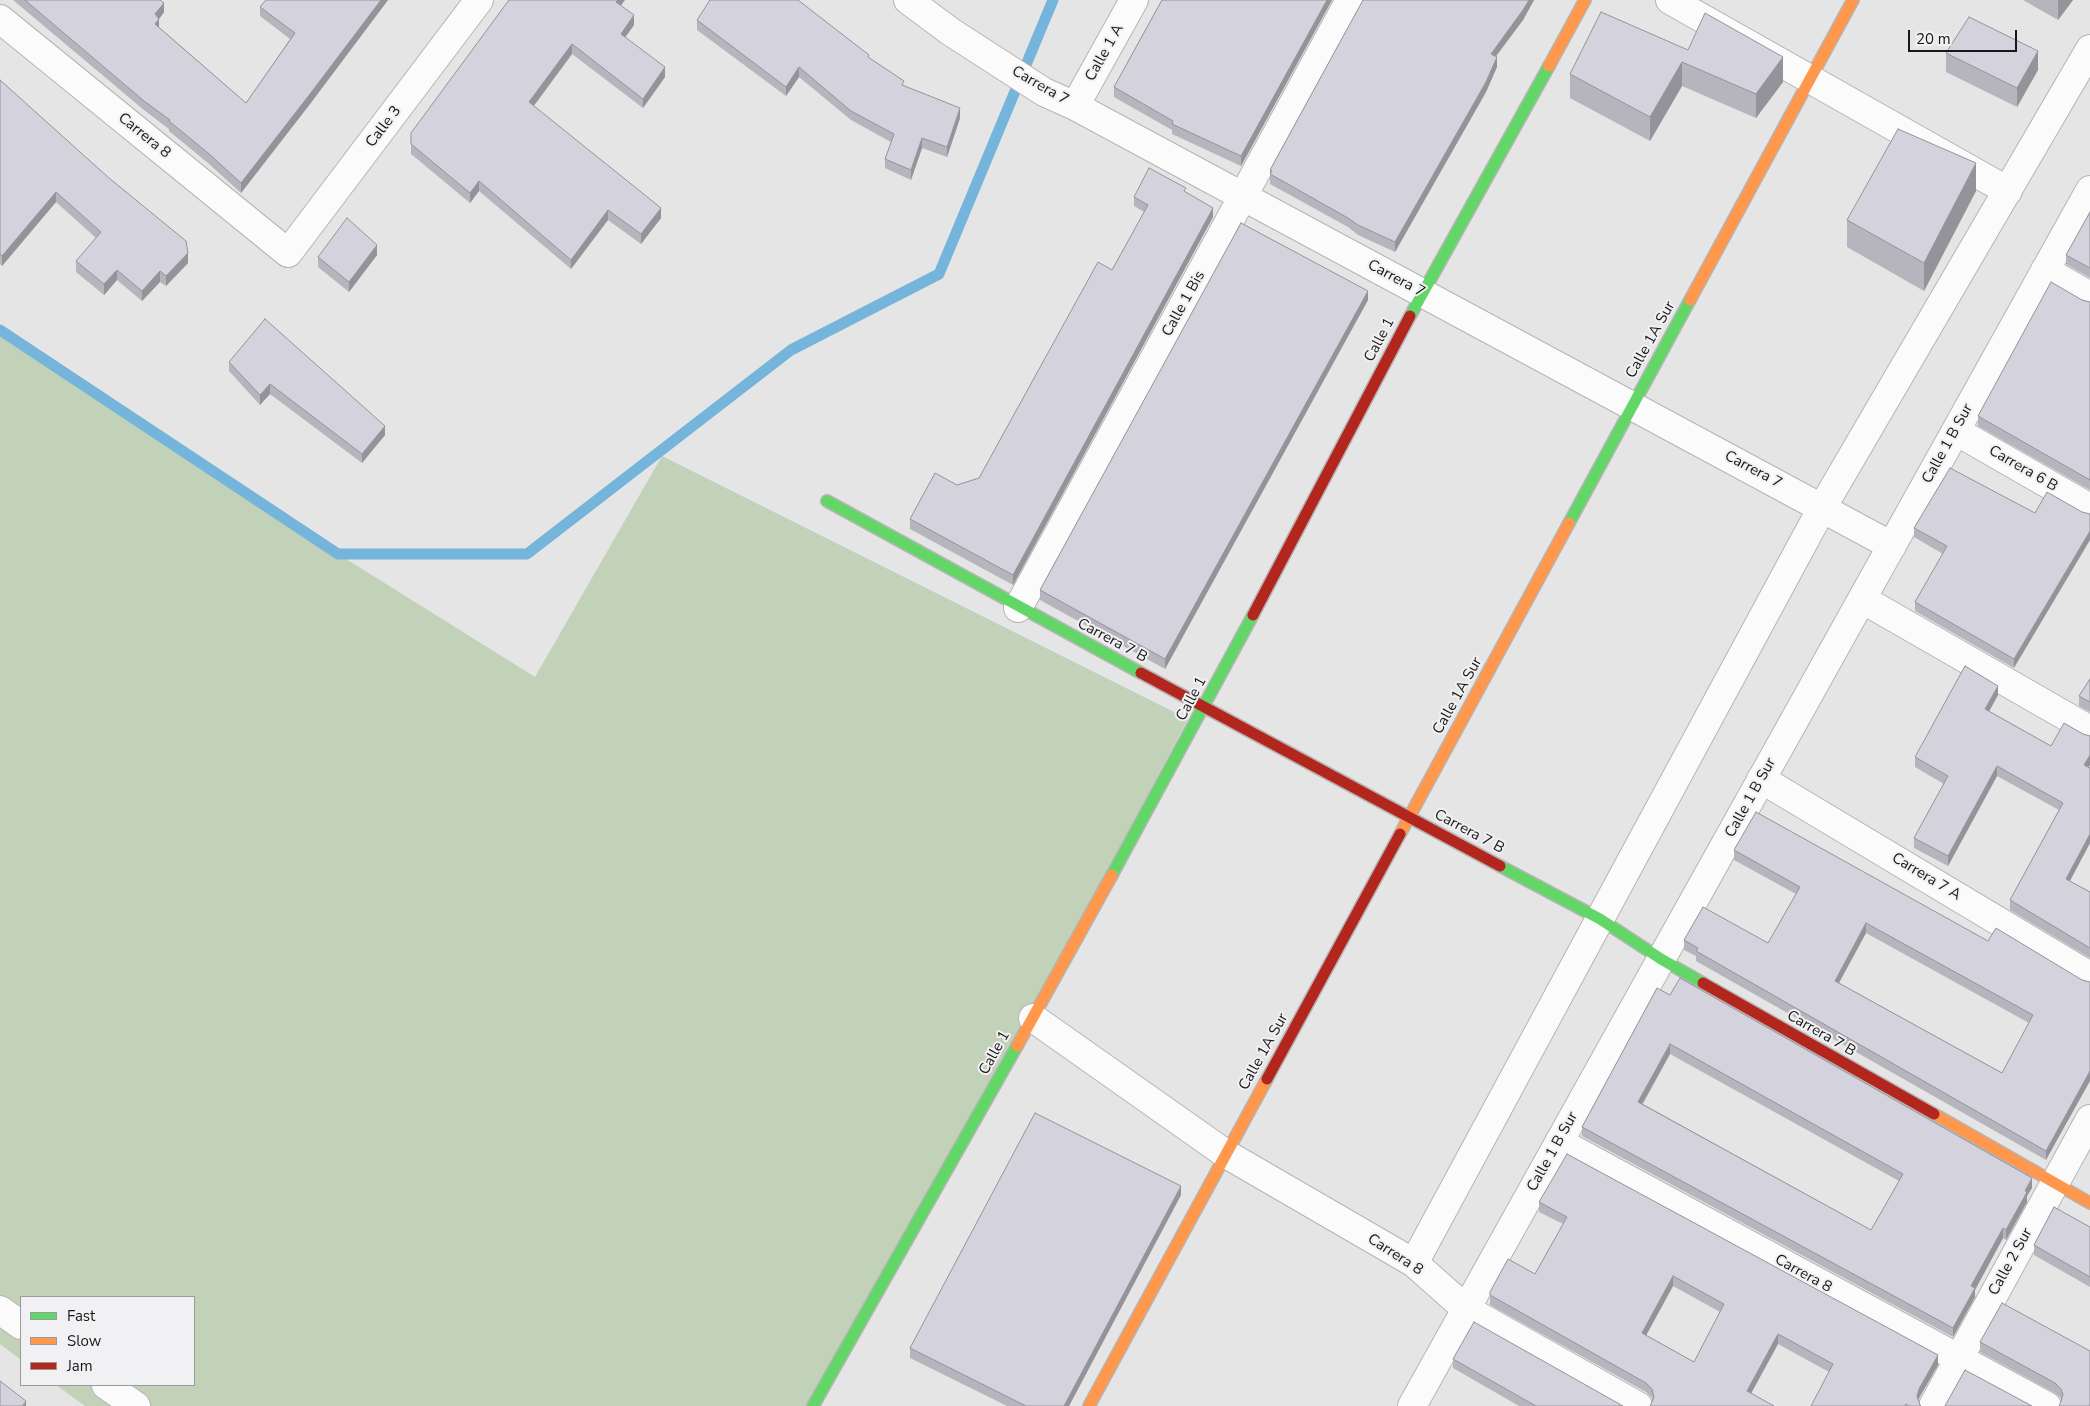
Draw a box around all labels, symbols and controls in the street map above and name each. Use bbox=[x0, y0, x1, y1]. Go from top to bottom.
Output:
scale bar bbox=[1910, 20, 2019, 52]
street label: Calle 1 A bbox=[1082, 21, 1128, 85]
text: 20 m bbox=[1916, 29, 1951, 49]
street label: Carrera 7 bbox=[1008, 63, 1072, 109]
street label: Calle 3 bbox=[363, 103, 405, 151]
street label: Carrera 8 bbox=[114, 109, 174, 163]
street label: Carrera 7 bbox=[1364, 256, 1428, 302]
street label: Calle 1 Bis bbox=[1159, 268, 1209, 340]
street label: Calle 1A Sur bbox=[1622, 298, 1680, 382]
street label: Calle 1 bbox=[1361, 315, 1399, 365]
street label: Calle 1 B Sur bbox=[1919, 401, 1977, 487]
street label: Carrera 6 B bbox=[1985, 442, 2061, 496]
street label: Carrera 7 bbox=[1721, 447, 1785, 493]
street label: Carrera 7 B bbox=[1074, 615, 1150, 667]
street label: Calle 1A Sur bbox=[1429, 654, 1487, 738]
street label: Calle 1 bbox=[1173, 674, 1211, 724]
street label: Calle 1 B Sur bbox=[1722, 755, 1780, 841]
street label: Carrera 7 B bbox=[1431, 806, 1507, 858]
street label: Carrera 7 A bbox=[1888, 849, 1964, 905]
street label: Carrera 7 B bbox=[1783, 1007, 1859, 1061]
street label: Calle 1A Sur bbox=[1235, 1010, 1293, 1094]
street label: Calle 1 bbox=[976, 1028, 1014, 1078]
street label: Calle 1 B Sur bbox=[1524, 1109, 1582, 1195]
street label: Calle 2 Sur bbox=[1985, 1225, 2037, 1299]
street label: Carrera 8 bbox=[1364, 1230, 1426, 1280]
street label: Carrera 8 bbox=[1771, 1251, 1835, 1297]
legend bbox=[20, 1296, 195, 1386]
text: Fast bbox=[67, 1306, 95, 1326]
text: Slow bbox=[67, 1331, 101, 1351]
text: Jam bbox=[67, 1356, 93, 1376]

